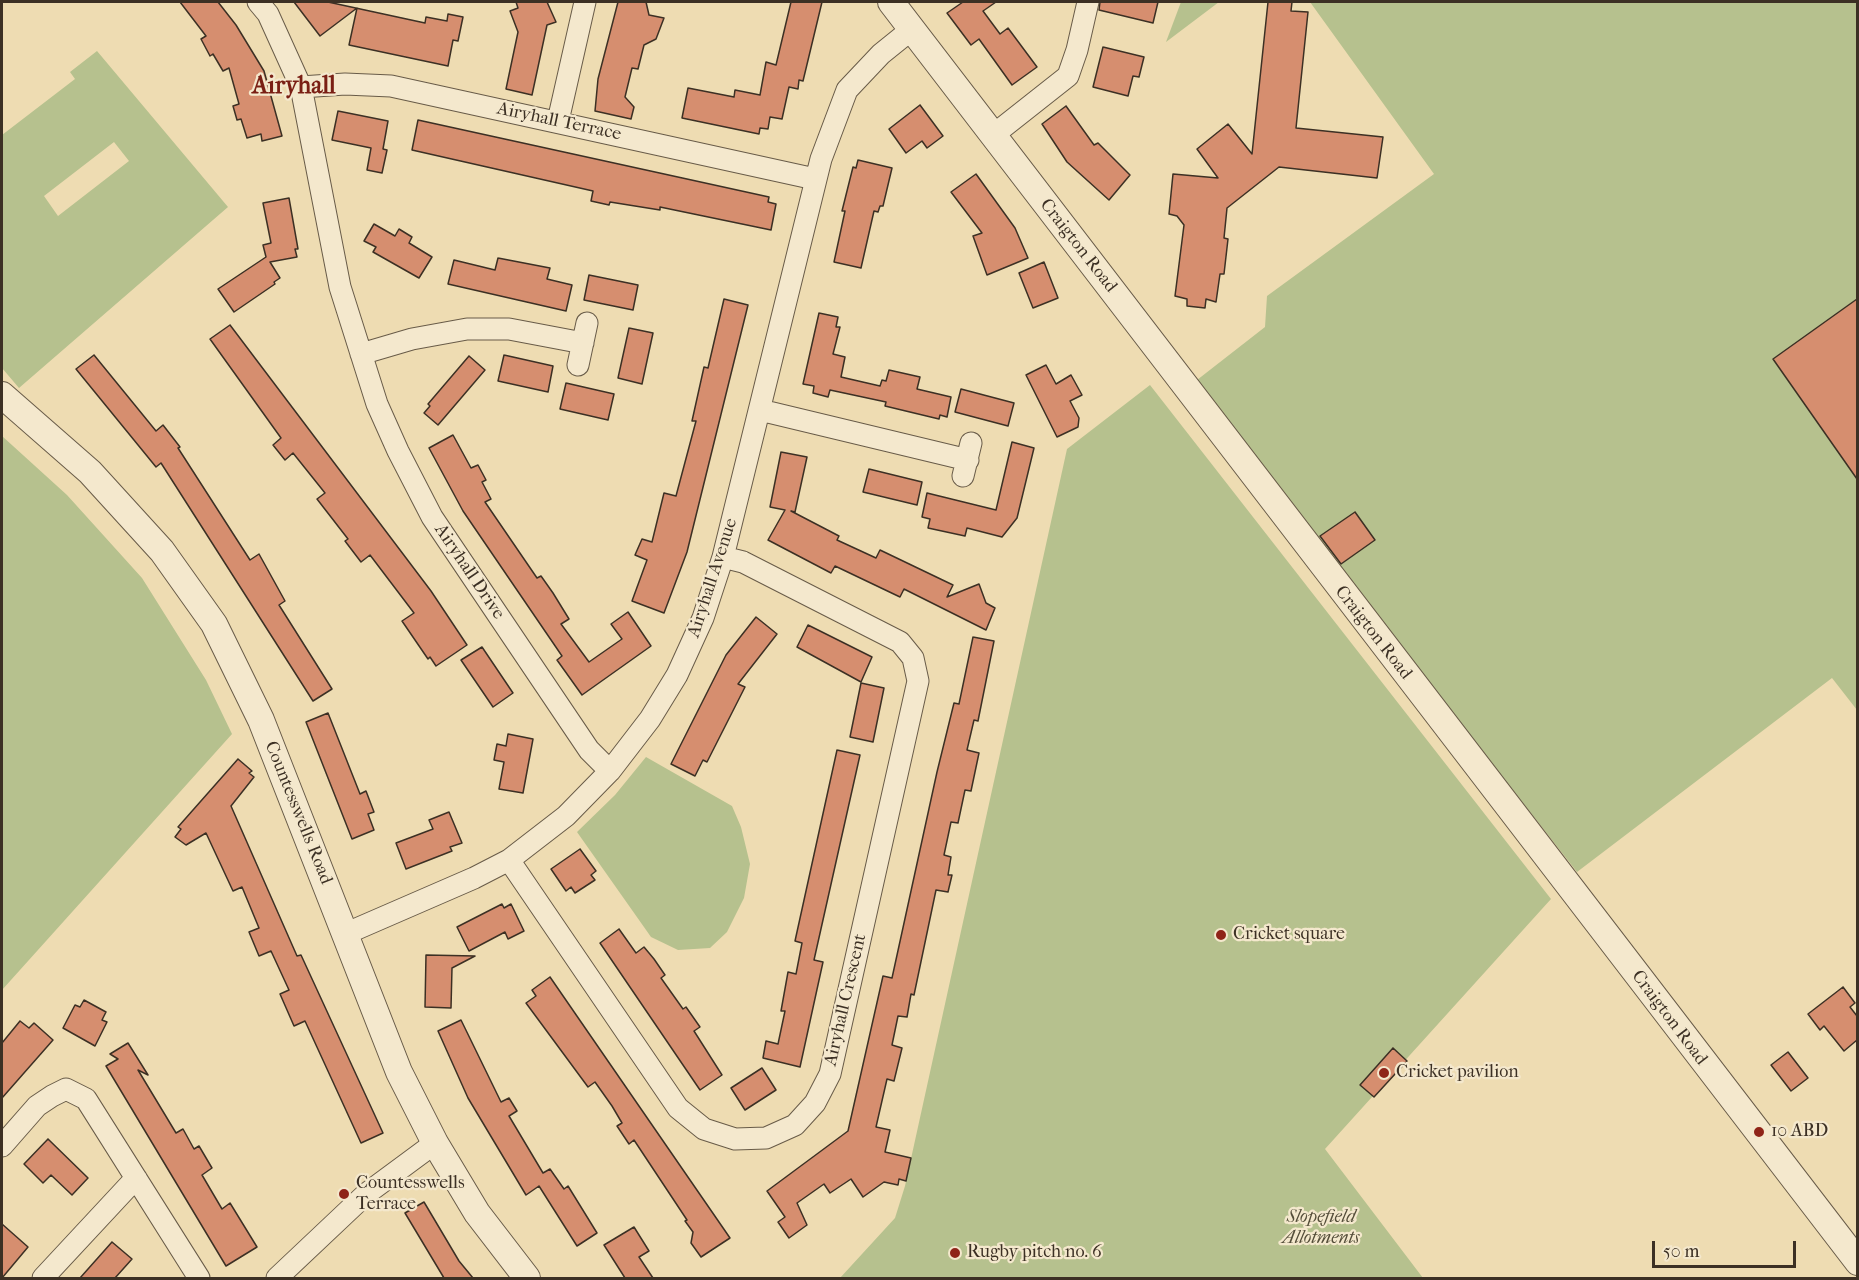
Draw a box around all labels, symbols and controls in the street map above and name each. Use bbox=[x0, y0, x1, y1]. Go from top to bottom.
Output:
district label: Airyhall bbox=[252, 73, 336, 101]
street label: Airyhall Terrace bbox=[495, 98, 623, 146]
street label: Craigton Road bbox=[1035, 195, 1121, 297]
street label: Airyhall Avenue bbox=[683, 515, 743, 641]
street label: Airyhall Drive bbox=[429, 520, 509, 624]
street label: Craigton Road bbox=[1330, 582, 1416, 684]
street label: Countesswells Road bbox=[259, 738, 337, 888]
place label: Cricket square bbox=[1233, 924, 1345, 946]
marker: Cricket square bbox=[1214, 928, 1228, 942]
street label: Airyhall Crescent bbox=[820, 932, 872, 1068]
street label: Craigton Road bbox=[1626, 966, 1712, 1070]
place label: Cricket pavilion bbox=[1396, 1062, 1519, 1084]
marker: Cricket pavilion bbox=[1377, 1066, 1391, 1080]
place label: 10 ABD bbox=[1771, 1121, 1828, 1143]
marker: 10 ABD bbox=[1752, 1125, 1766, 1139]
place label: Countesswells Terrace bbox=[356, 1173, 465, 1216]
marker: Countesswells Terrace bbox=[337, 1187, 351, 1201]
park label: Slopefield Allotments bbox=[1283, 1207, 1359, 1250]
scale bar bbox=[1655, 1229, 1799, 1267]
text: 50 m bbox=[1663, 1241, 1699, 1262]
place label: Rugby pitch no. 6 bbox=[967, 1242, 1102, 1264]
marker: Rugby pitch no. 6 bbox=[948, 1246, 962, 1260]

